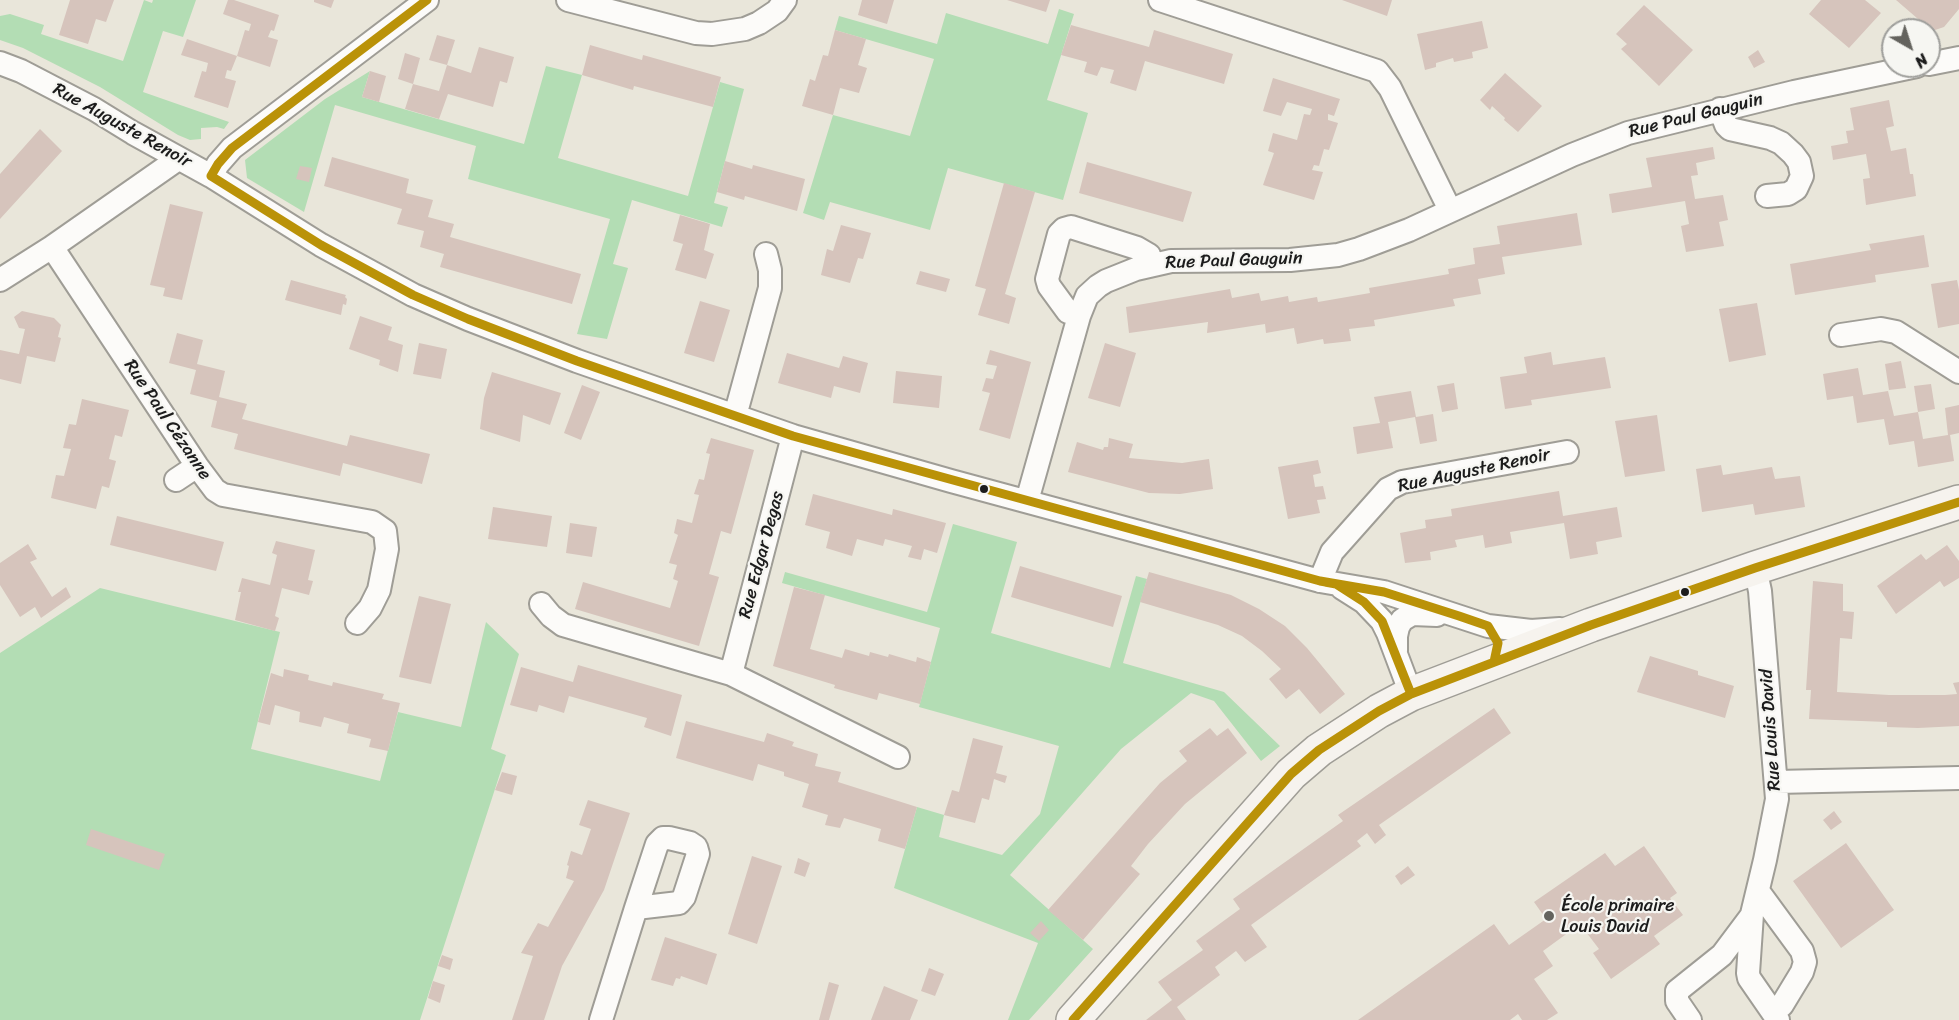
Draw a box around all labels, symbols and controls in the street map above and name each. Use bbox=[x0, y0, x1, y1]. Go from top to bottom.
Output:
north arrow bbox=[1881, 18, 1941, 78]
text: N bbox=[1908, 46, 1935, 76]
street label: Rue Auguste Renoir bbox=[49, 79, 195, 173]
street label: Rue Paul Gauguin bbox=[1627, 89, 1765, 143]
street label: Rue Paul Gauguin bbox=[1165, 248, 1303, 274]
street label: Rue Paul Cézanne bbox=[119, 356, 215, 484]
street label: Rue Auguste Renoir bbox=[1396, 444, 1552, 498]
unlabelled marker bbox=[978, 483, 990, 495]
street label: Rue Edgar Degas bbox=[735, 489, 789, 621]
unlabelled marker bbox=[1679, 586, 1691, 598]
street label: Rue Louis David bbox=[1756, 668, 1786, 792]
place label: École primaire Louis David bbox=[1561, 895, 1674, 938]
marker: École primaire Louis David bbox=[1542, 909, 1556, 923]

